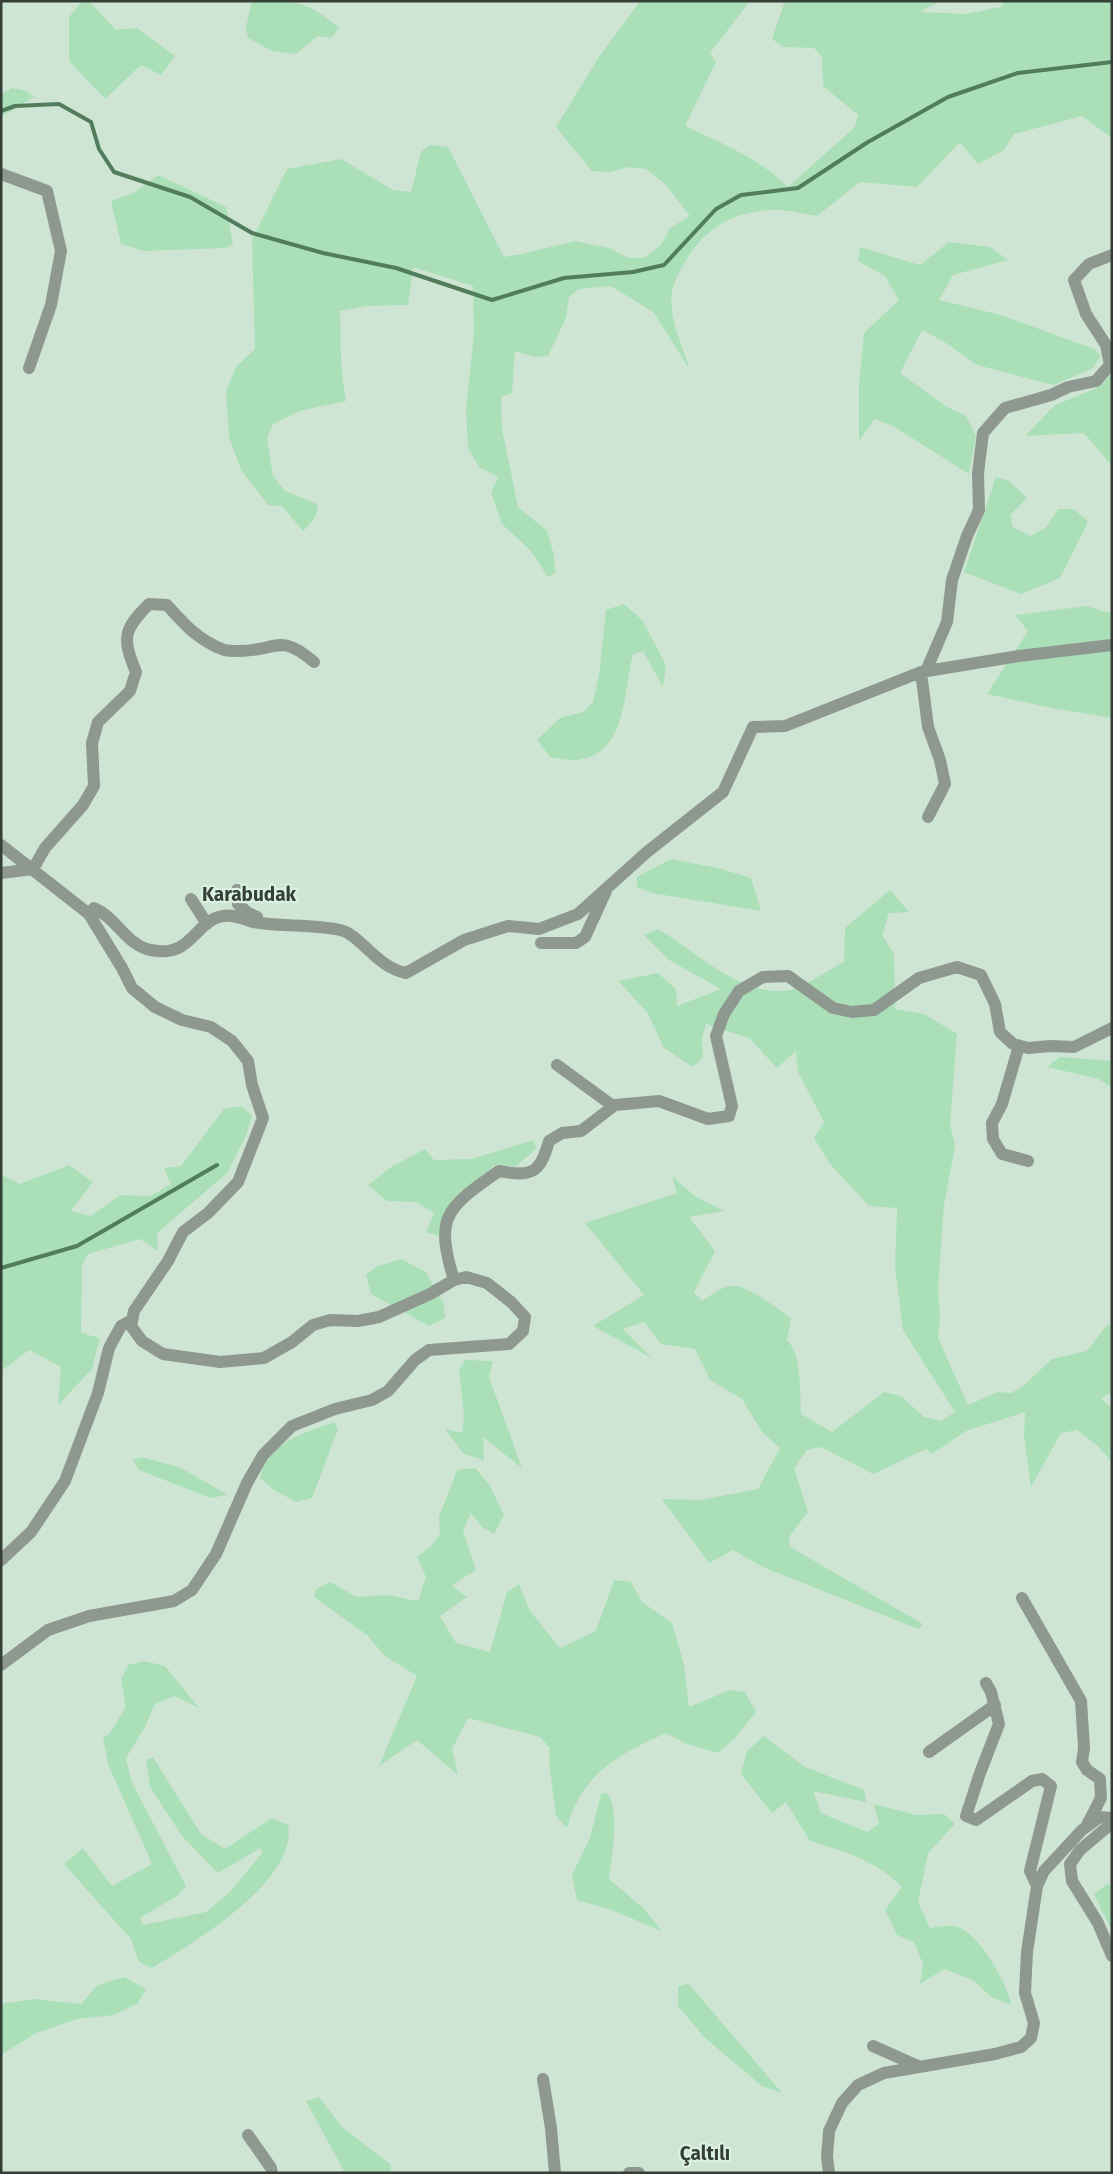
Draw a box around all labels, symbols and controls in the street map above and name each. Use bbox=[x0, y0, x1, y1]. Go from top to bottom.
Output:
district label: Karabudak bbox=[202, 883, 297, 906]
district label: Çaltılı bbox=[680, 2142, 730, 2166]

